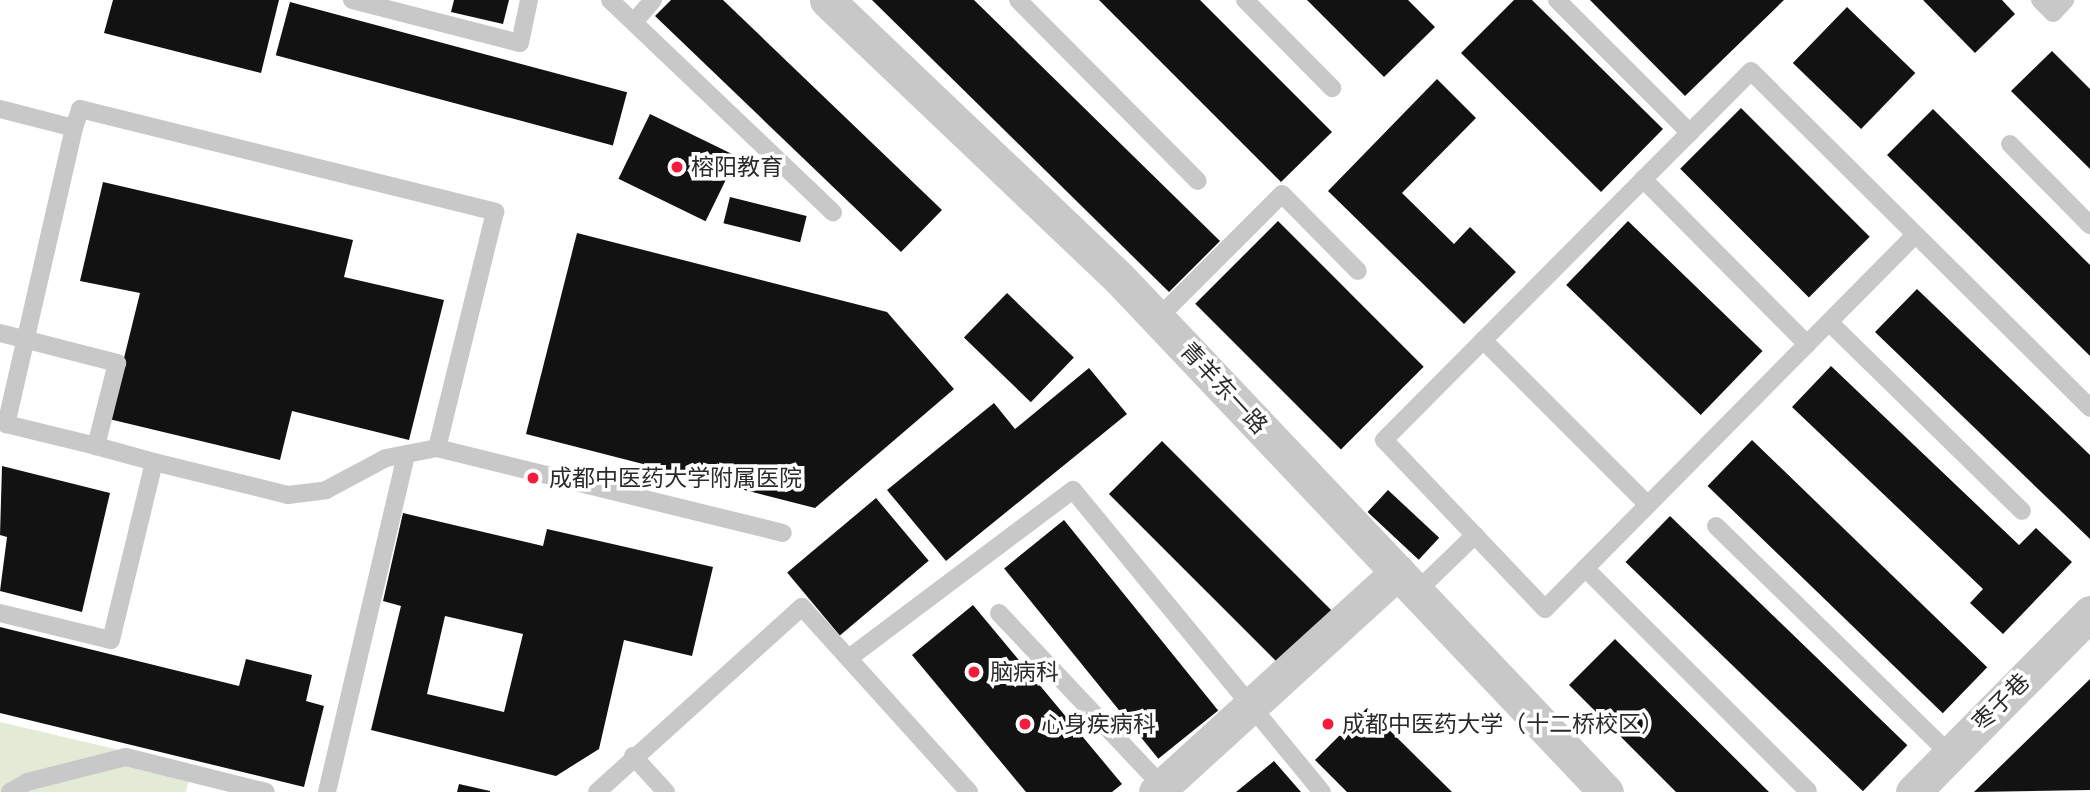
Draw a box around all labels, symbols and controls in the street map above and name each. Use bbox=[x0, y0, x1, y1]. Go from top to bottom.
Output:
place label: 榕阳教育 bbox=[691, 153, 783, 181]
marker: 榕阳教育 bbox=[669, 159, 685, 175]
street label: 青羊东一路 bbox=[1175, 337, 1273, 439]
place label: 成都中医药大学附属医院 bbox=[549, 464, 802, 492]
marker: 成都中医药大学附属医院 bbox=[523, 468, 543, 488]
place label: 脑病科 bbox=[990, 658, 1059, 686]
marker: 脑病科 bbox=[964, 662, 984, 682]
street label: 枣子巷 bbox=[1967, 668, 2035, 736]
place label: 心身疾病科 bbox=[1041, 710, 1156, 738]
place label: 成都中医药大学（十二桥校区） bbox=[1342, 710, 1664, 738]
marker: 心身疾病科 bbox=[1015, 714, 1035, 734]
marker: 成都中医药大学（十二桥校区） bbox=[1320, 716, 1336, 732]

